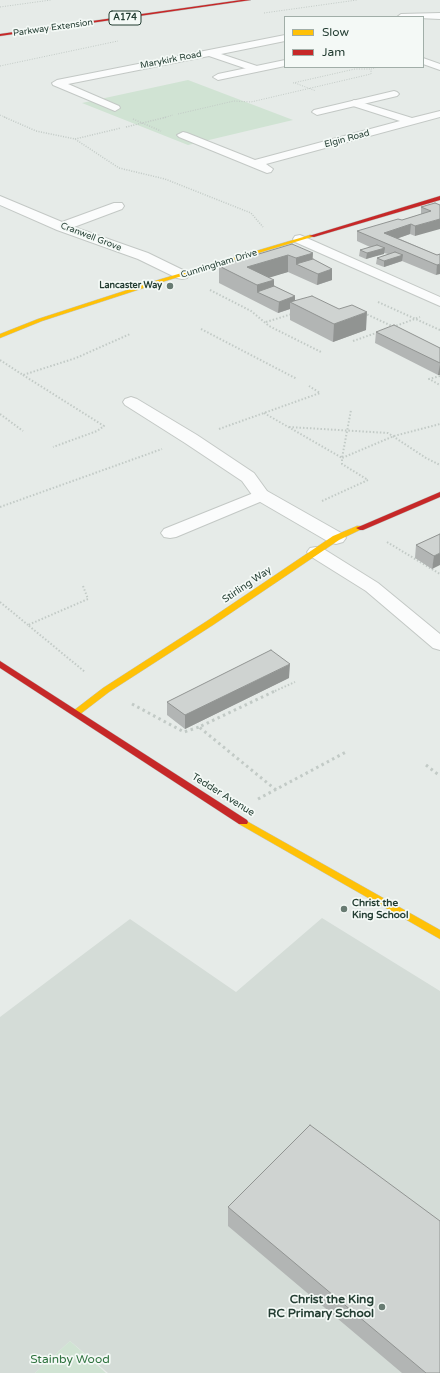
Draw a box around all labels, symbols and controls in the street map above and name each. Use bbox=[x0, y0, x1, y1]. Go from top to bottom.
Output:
road number: A174 bbox=[109, 11, 141, 25]
legend bbox=[284, 16, 424, 68]
street label: Parkway Extension bbox=[12, 17, 94, 39]
text: Slow bbox=[322, 25, 349, 39]
text: Jam bbox=[322, 45, 345, 59]
street label: Marykirk Road bbox=[139, 49, 203, 71]
street label: Elgin Road bbox=[323, 128, 371, 150]
street label: Cranwell Grove bbox=[59, 220, 123, 254]
street label: Cunningham Drive bbox=[179, 247, 259, 281]
place label: Lancaster Way bbox=[99, 281, 162, 291]
marker: Lancaster Way bbox=[165, 281, 175, 291]
street label: Stirling Way bbox=[220, 564, 274, 606]
street label: Tedder Avenue bbox=[189, 771, 257, 819]
place label: Christ the King School bbox=[352, 897, 408, 920]
marker: Christ the King School bbox=[339, 904, 349, 914]
place label: Christ the King RC Primary School bbox=[268, 1293, 374, 1321]
marker: Christ the King RC Primary School bbox=[377, 1302, 387, 1312]
park label: Stainby Wood bbox=[30, 1353, 110, 1367]

